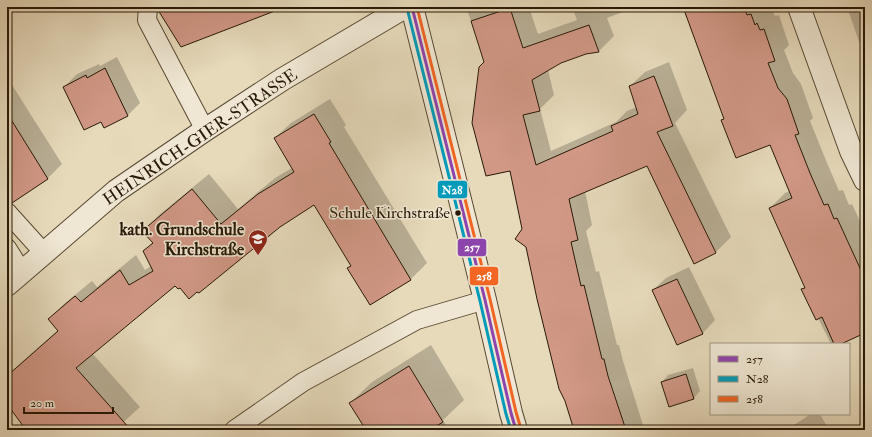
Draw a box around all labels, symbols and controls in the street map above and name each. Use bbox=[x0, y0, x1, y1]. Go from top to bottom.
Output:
street label: HEINRICH-GIER-STRASSE bbox=[99, 64, 301, 210]
line badge: N28 bbox=[437, 180, 468, 199]
text: N28 bbox=[441, 184, 463, 197]
place label: Schule Kirchstraße bbox=[329, 203, 450, 223]
marker: Schule Kirchstraße bbox=[453, 208, 463, 218]
place label: kath. Grundschule Kirchstraße bbox=[119, 219, 245, 260]
school or university icon: kath. Grundschule Kirchstraße bbox=[247, 228, 269, 256]
line badge: 257 bbox=[457, 238, 487, 257]
text: 257 bbox=[464, 241, 481, 254]
line badge: 258 bbox=[469, 266, 499, 286]
text: 258 bbox=[476, 270, 493, 283]
legend bbox=[710, 343, 850, 415]
text: 257 bbox=[746, 352, 763, 367]
text: N28 bbox=[746, 372, 769, 387]
scale bar bbox=[24, 389, 113, 415]
text: 258 bbox=[746, 392, 763, 407]
text: 20 m bbox=[30, 396, 55, 411]

